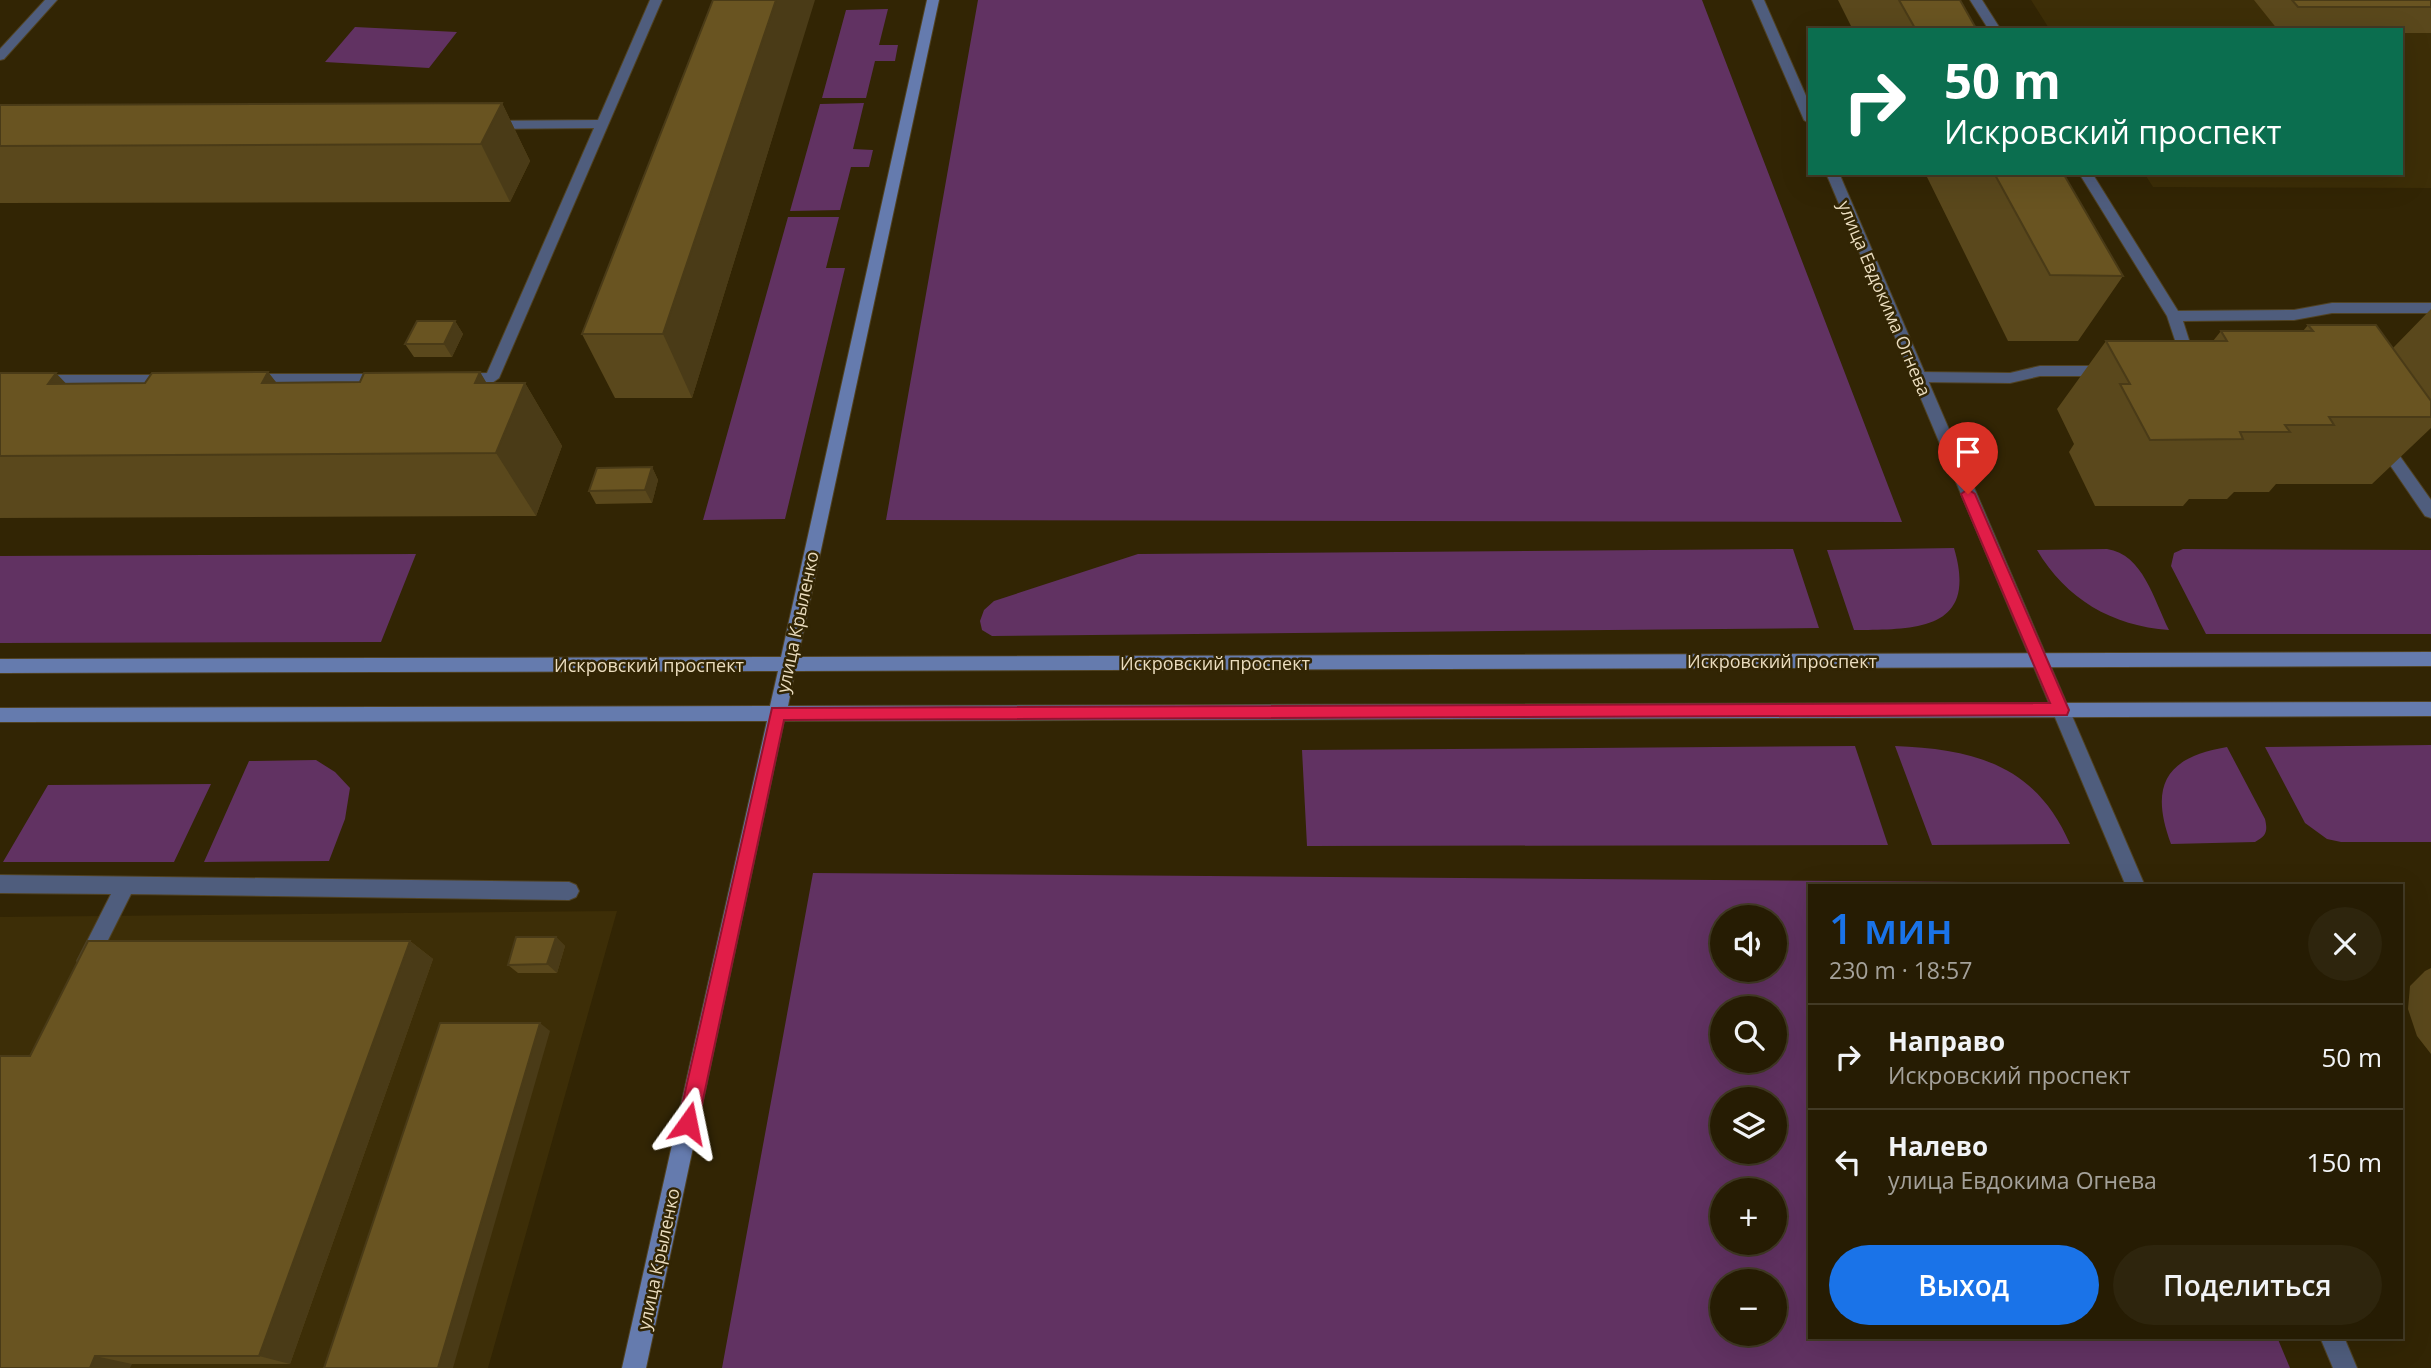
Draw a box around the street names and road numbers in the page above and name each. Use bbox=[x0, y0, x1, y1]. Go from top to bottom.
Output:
street label: улица Евдокима Огнева bbox=[1833, 196, 1937, 400]
street label: улица Крыленко bbox=[770, 549, 824, 695]
street label: Искровский проспект bbox=[1687, 649, 1877, 673]
street label: Искровский проспект bbox=[1120, 651, 1310, 675]
street label: Искровский проспект bbox=[554, 653, 744, 677]
street label: улица Крыленко bbox=[631, 1186, 685, 1332]

